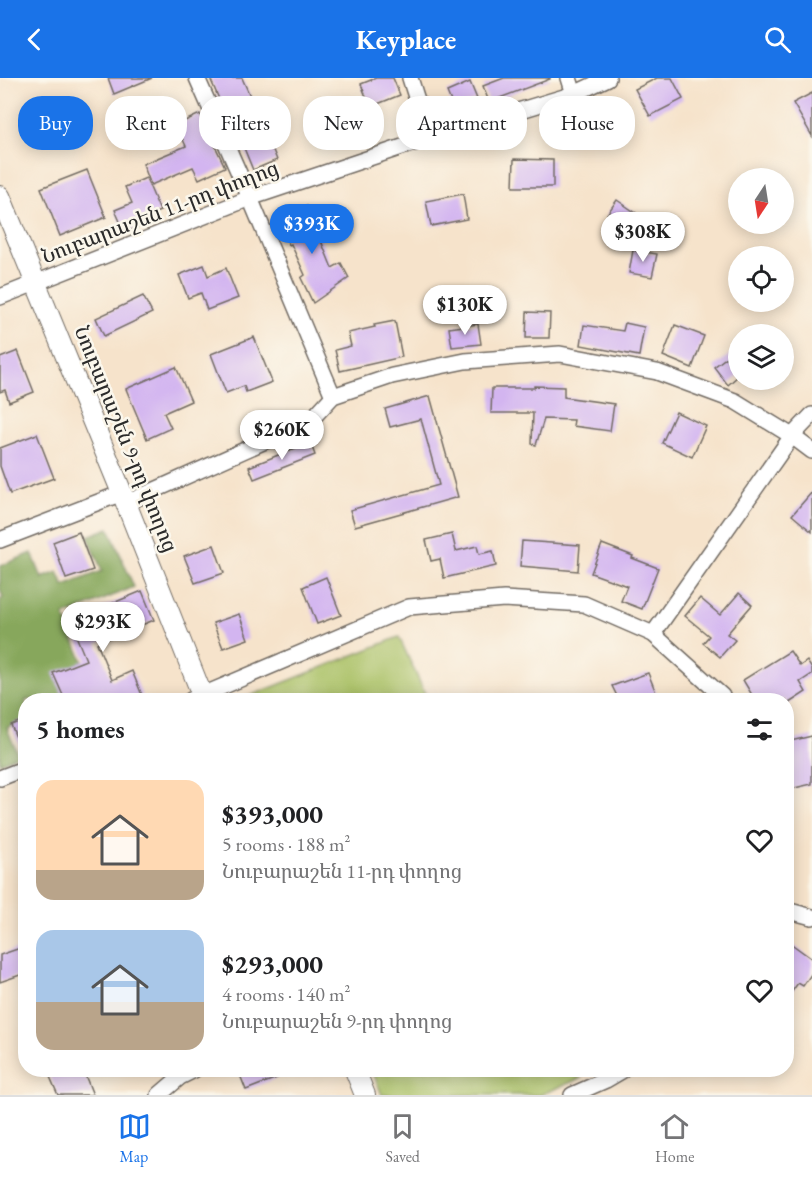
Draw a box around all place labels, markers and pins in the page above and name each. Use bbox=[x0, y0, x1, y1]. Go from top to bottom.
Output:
pin: $393K bbox=[270, 204, 354, 255]
pin: $308K bbox=[601, 212, 685, 263]
pin: $130K bbox=[423, 285, 507, 336]
pin: $260K bbox=[240, 410, 324, 461]
pin: $293K bbox=[61, 602, 145, 653]

